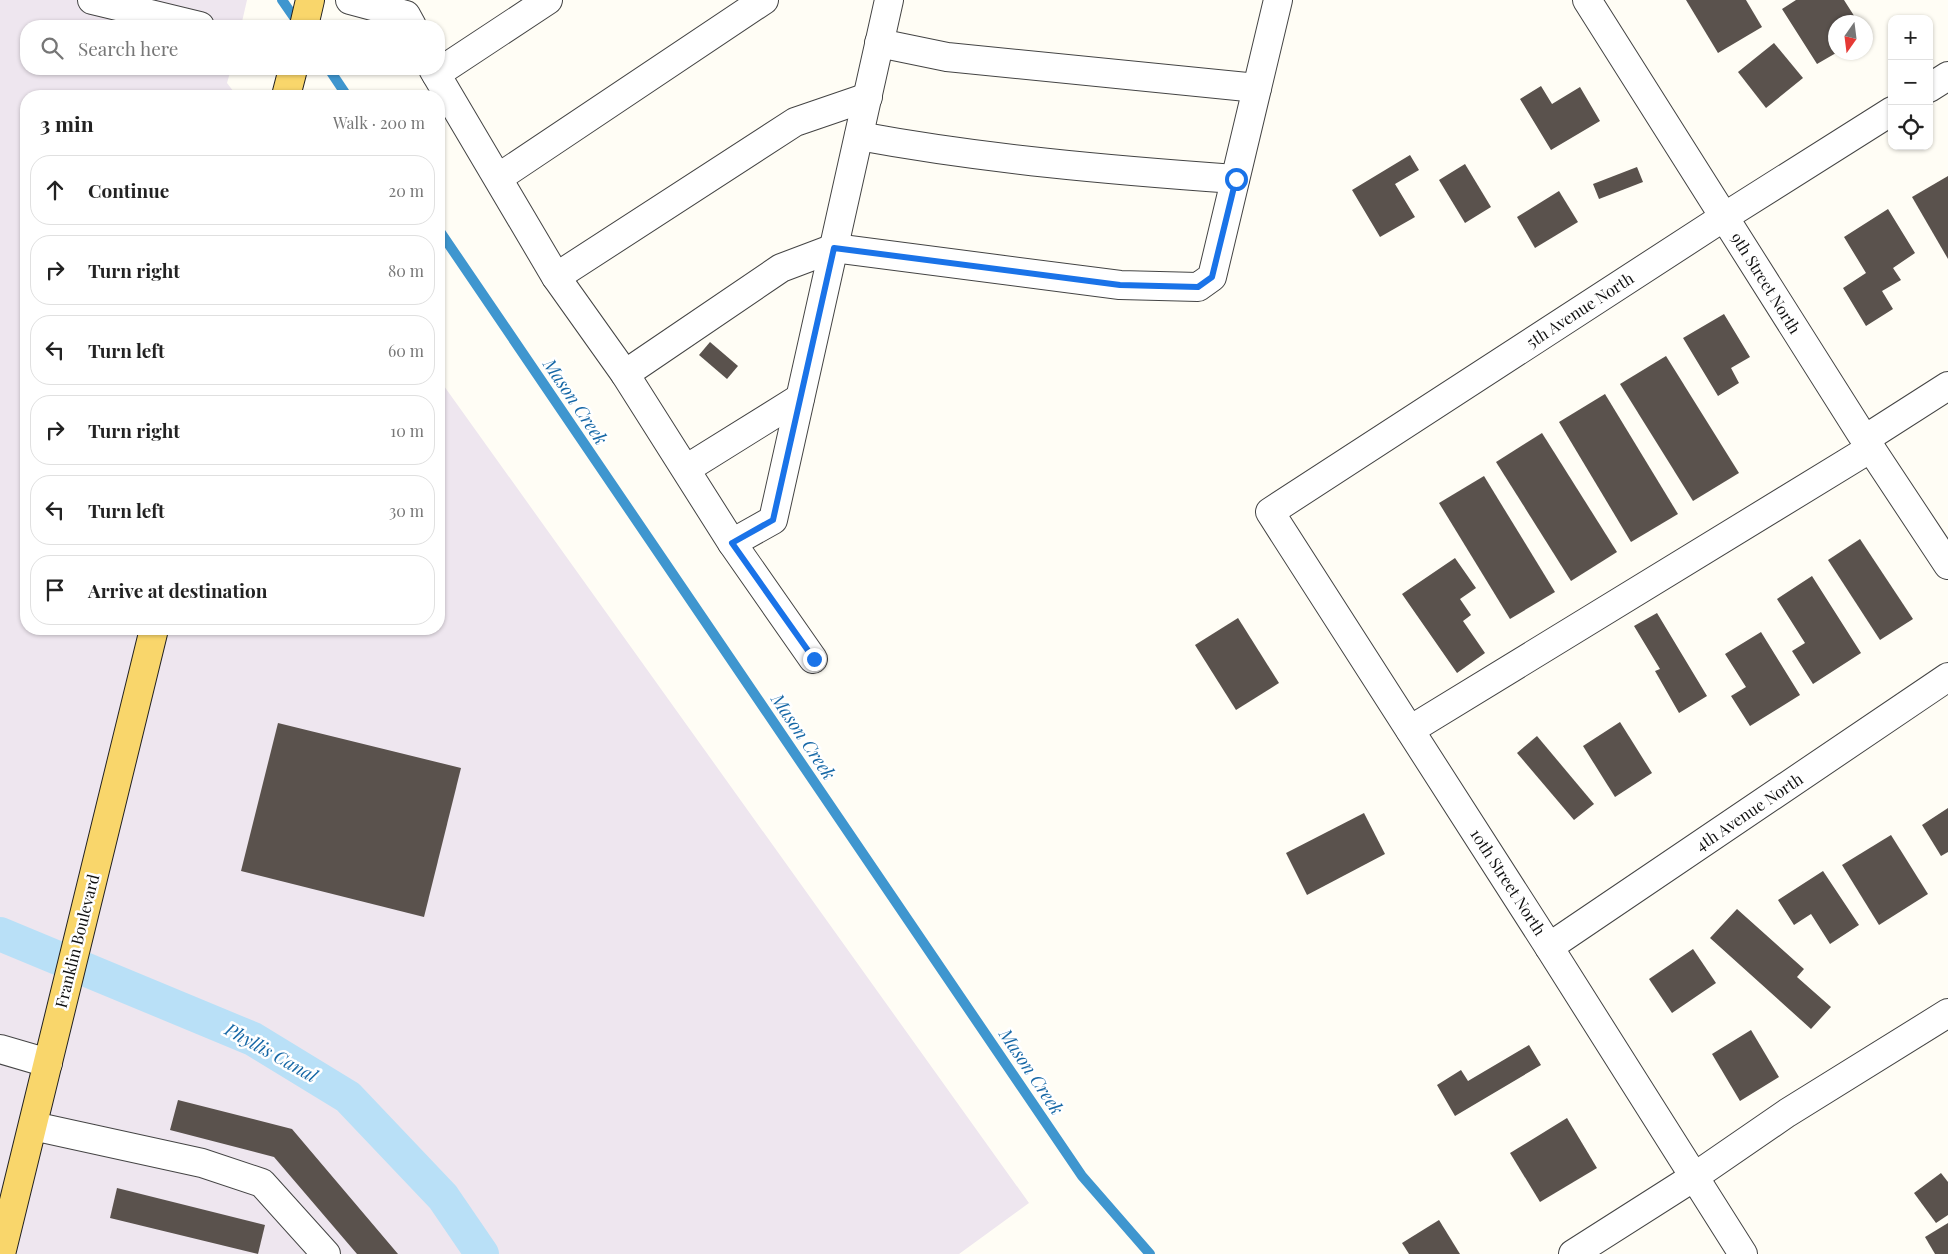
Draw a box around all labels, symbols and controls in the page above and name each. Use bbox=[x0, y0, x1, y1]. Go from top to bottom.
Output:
north arrow bbox=[1828, 15, 1873, 60]
map controls bbox=[1888, 15, 1933, 150]
button: + bbox=[1888, 15, 1933, 60]
search box bbox=[20, 20, 445, 75]
icon: search bbox=[38, 34, 66, 62]
text: Search here bbox=[78, 35, 178, 61]
button: − bbox=[1888, 60, 1933, 105]
button: locate bbox=[1888, 105, 1933, 150]
text: 3 min bbox=[40, 109, 94, 137]
text: Walk · 200 m bbox=[333, 112, 425, 133]
route start bbox=[1225, 168, 1248, 191]
icon: ahead bbox=[41, 176, 69, 204]
text: Continue bbox=[88, 177, 169, 203]
text: 20 m bbox=[389, 180, 424, 201]
street label: 9th Street North bbox=[1727, 228, 1806, 338]
icon: right bbox=[41, 256, 69, 284]
text: Turn right bbox=[88, 257, 180, 283]
text: 80 m bbox=[388, 260, 424, 281]
street label: 5th Avenue North bbox=[1522, 267, 1638, 352]
icon: left bbox=[41, 336, 69, 364]
text: Turn left bbox=[88, 337, 165, 363]
text: 60 m bbox=[388, 340, 424, 361]
water label: Mason Creek bbox=[538, 353, 614, 449]
icon: right bbox=[41, 416, 69, 444]
text: Turn right bbox=[88, 417, 180, 443]
text: 10 m bbox=[390, 420, 424, 441]
icon: left bbox=[41, 496, 69, 524]
text: Turn left bbox=[88, 497, 165, 523]
text: 30 m bbox=[389, 500, 424, 521]
icon: arrive bbox=[41, 576, 69, 604]
text: Arrive at destination bbox=[88, 577, 268, 603]
route end bbox=[803, 648, 826, 671]
water label: Mason Creek bbox=[766, 688, 842, 784]
street label: 4th Avenue North bbox=[1691, 768, 1807, 855]
street label: 10th Street North bbox=[1466, 824, 1551, 940]
street label: Franklin Boulevard bbox=[50, 872, 103, 1010]
water label: Phyllis Canal bbox=[220, 1016, 323, 1088]
water label: Mason Creek bbox=[994, 1023, 1070, 1119]

